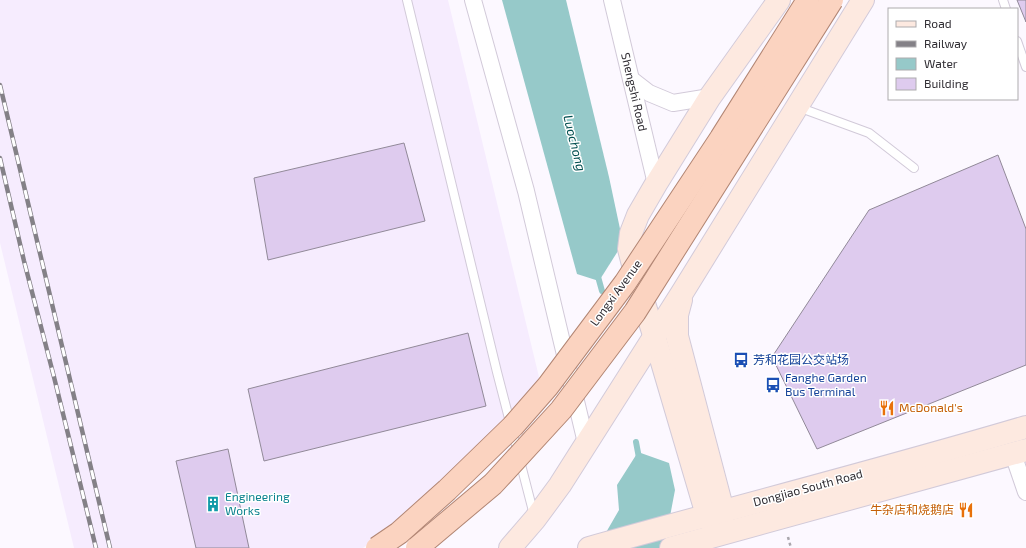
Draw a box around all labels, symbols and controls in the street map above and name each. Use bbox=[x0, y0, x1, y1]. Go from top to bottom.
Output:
legend bbox=[888, 8, 1018, 100]
text: Road bbox=[924, 16, 952, 30]
text: Railway bbox=[924, 36, 968, 50]
street label: Shengshi Road bbox=[619, 51, 651, 132]
text: Water bbox=[924, 56, 958, 70]
text: Building bbox=[924, 76, 969, 90]
water label: Luochong bbox=[560, 113, 590, 173]
street label: Longxi Avenue bbox=[586, 257, 644, 328]
bus stop icon: 芳和花园公交站场 bbox=[732, 351, 750, 369]
place label: 芳和花园公交站场 bbox=[753, 352, 849, 366]
place label: Fanghe Garden Bus Terminal bbox=[785, 370, 867, 398]
bus stop icon: Fanghe Garden Bus Terminal bbox=[764, 376, 782, 394]
restaurant icon: McDonald's bbox=[878, 399, 896, 417]
place label: McDonald's bbox=[899, 400, 963, 414]
street label: Dongjiao South Road bbox=[751, 466, 864, 509]
place label: Engineering Works bbox=[225, 489, 290, 517]
building icon: Engineering Works bbox=[204, 495, 222, 513]
restaurant icon: 牛杂店和烧鹅店 bbox=[957, 501, 975, 519]
place label: 牛杂店和烧鹅店 bbox=[870, 502, 954, 516]

